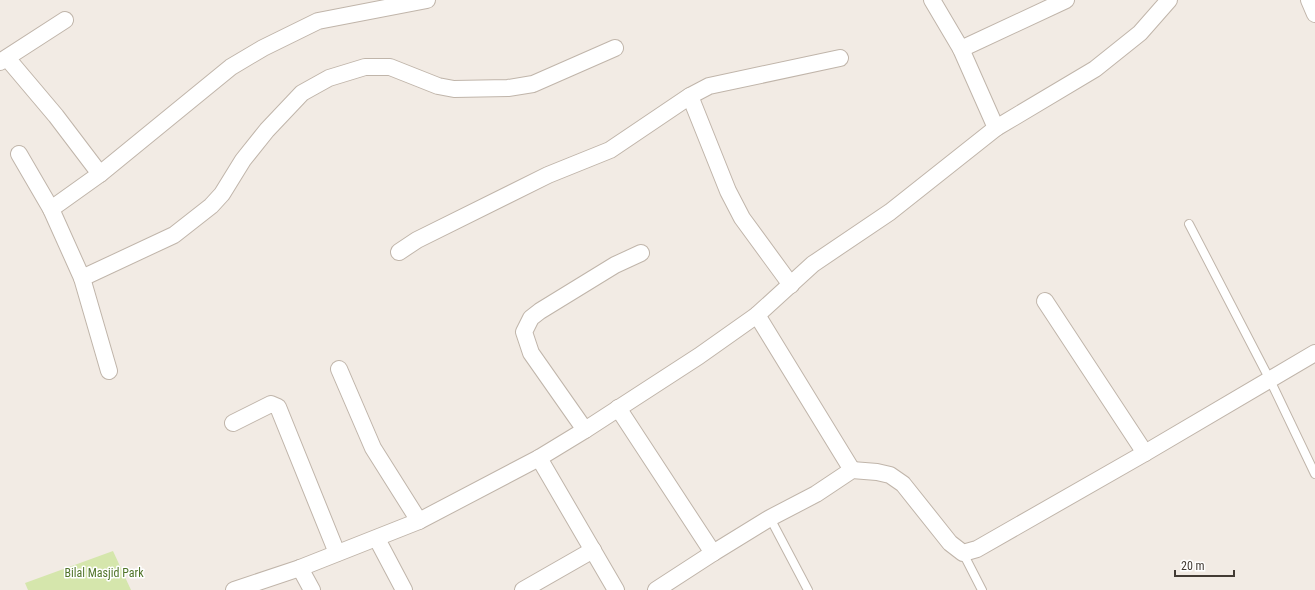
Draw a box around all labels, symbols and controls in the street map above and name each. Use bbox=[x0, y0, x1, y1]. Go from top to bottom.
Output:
scale bar bbox=[1175, 552, 1234, 578]
text: 20 m bbox=[1181, 559, 1205, 573]
park label: Bilal Masjid Park bbox=[64, 566, 144, 580]

